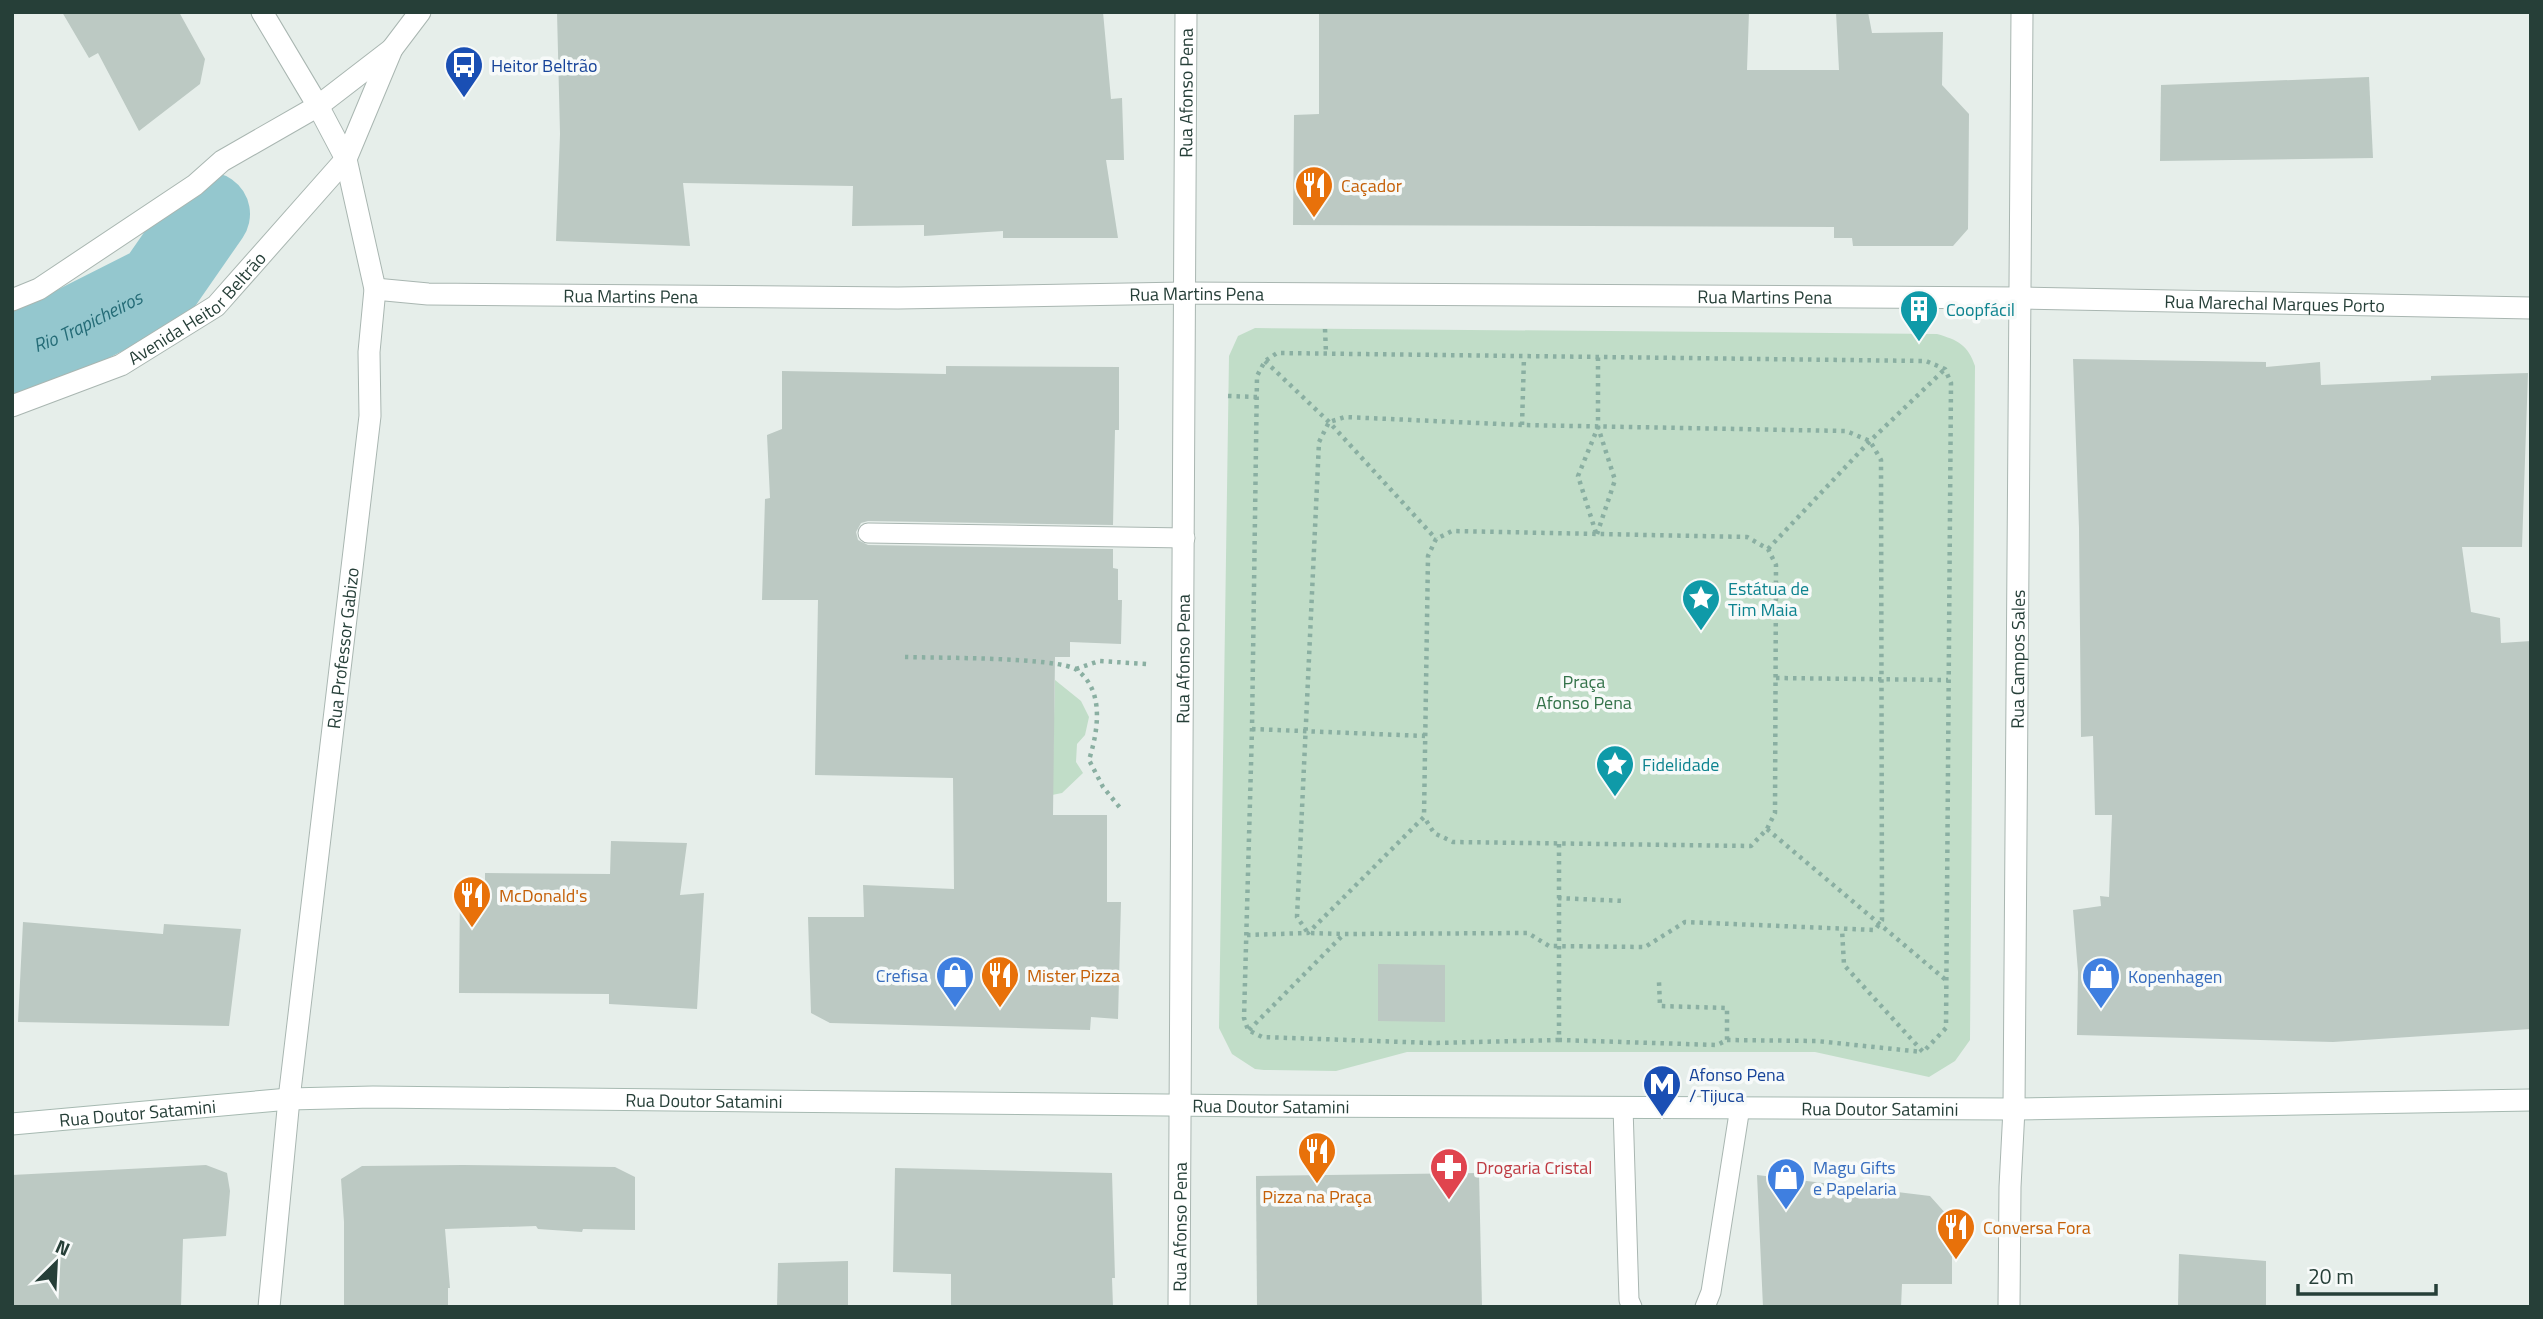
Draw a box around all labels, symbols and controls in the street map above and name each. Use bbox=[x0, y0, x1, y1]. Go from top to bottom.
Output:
street label: Rua Afonso Pena bbox=[1172, 28, 1199, 158]
bus stop icon: Heitor Beltrão bbox=[443, 44, 485, 99]
place label: Heitor Beltrão bbox=[491, 52, 598, 79]
restaurant icon: Caçador bbox=[1293, 164, 1335, 219]
place label: Caçador bbox=[1341, 172, 1402, 199]
street label: Avenida Heitor Beltrão bbox=[123, 245, 272, 371]
street label: Rua Martins Pena bbox=[1129, 279, 1264, 307]
water label: Rio Trapicheiros bbox=[29, 281, 148, 359]
street label: Rua Martins Pena bbox=[563, 282, 698, 310]
street label: Rua Martins Pena bbox=[1697, 283, 1832, 310]
street label: Rua Marechal Marques Porto bbox=[2164, 287, 2385, 319]
building icon: Coopfácil bbox=[1898, 288, 1940, 343]
place label: Coopfácil bbox=[1946, 296, 2015, 323]
street label: Rua Professor Gabizo bbox=[320, 566, 365, 730]
place label: Estátua de Tim Maia bbox=[1728, 575, 1809, 623]
place icon: Estátua de Tim Maia bbox=[1680, 577, 1722, 632]
street label: Rua Campos Sales bbox=[2003, 589, 2031, 729]
street label: Rua Afonso Pena bbox=[1169, 594, 1196, 724]
park label: Praça Afonso Pena bbox=[1536, 668, 1632, 716]
place icon: Fidelidade bbox=[1594, 743, 1636, 798]
place label: Fidelidade bbox=[1642, 751, 1719, 778]
restaurant icon: McDonald's bbox=[451, 874, 493, 929]
place label: McDonald's bbox=[499, 882, 587, 909]
shop icon: Crefisa bbox=[934, 954, 976, 1009]
restaurant icon: Mister Pizza bbox=[979, 954, 1021, 1009]
shop icon: Kopenhagen bbox=[2080, 955, 2122, 1010]
place label: Crefisa bbox=[876, 962, 928, 989]
place label: Mister Pizza bbox=[1027, 962, 1120, 989]
place label: Kopenhagen bbox=[2128, 963, 2222, 990]
place label: Afonso Pena / Tijuca bbox=[1689, 1061, 1785, 1109]
metro station icon: Afonso Pena / Tijuca bbox=[1641, 1063, 1683, 1118]
street label: Rua Doutor Satamini bbox=[625, 1086, 783, 1115]
street label: Rua Doutor Satamini bbox=[58, 1092, 217, 1133]
street label: Rua Doutor Satamini bbox=[1192, 1092, 1349, 1120]
street label: Rua Doutor Satamini bbox=[1801, 1095, 1958, 1122]
restaurant icon: Pizza na Praça bbox=[1296, 1130, 1338, 1185]
pharmacy icon: Drogaria Cristal bbox=[1428, 1146, 1470, 1201]
place label: Drogaria Cristal bbox=[1476, 1154, 1592, 1181]
place label: Magu Gifts e Papelaria bbox=[1813, 1154, 1897, 1202]
shop icon: Magu Gifts e Papelaria bbox=[1765, 1156, 1807, 1211]
street label: Rua Afonso Pena bbox=[1166, 1162, 1193, 1292]
place label: Pizza na Praça bbox=[1262, 1183, 1372, 1210]
restaurant icon: Conversa Fora bbox=[1935, 1206, 1977, 1261]
place label: Conversa Fora bbox=[1983, 1214, 2091, 1241]
north arrow bbox=[21, 1228, 91, 1298]
text: N bbox=[51, 1231, 75, 1263]
scale bar bbox=[2298, 1252, 2436, 1296]
text: 20 m bbox=[2308, 1260, 2354, 1292]

